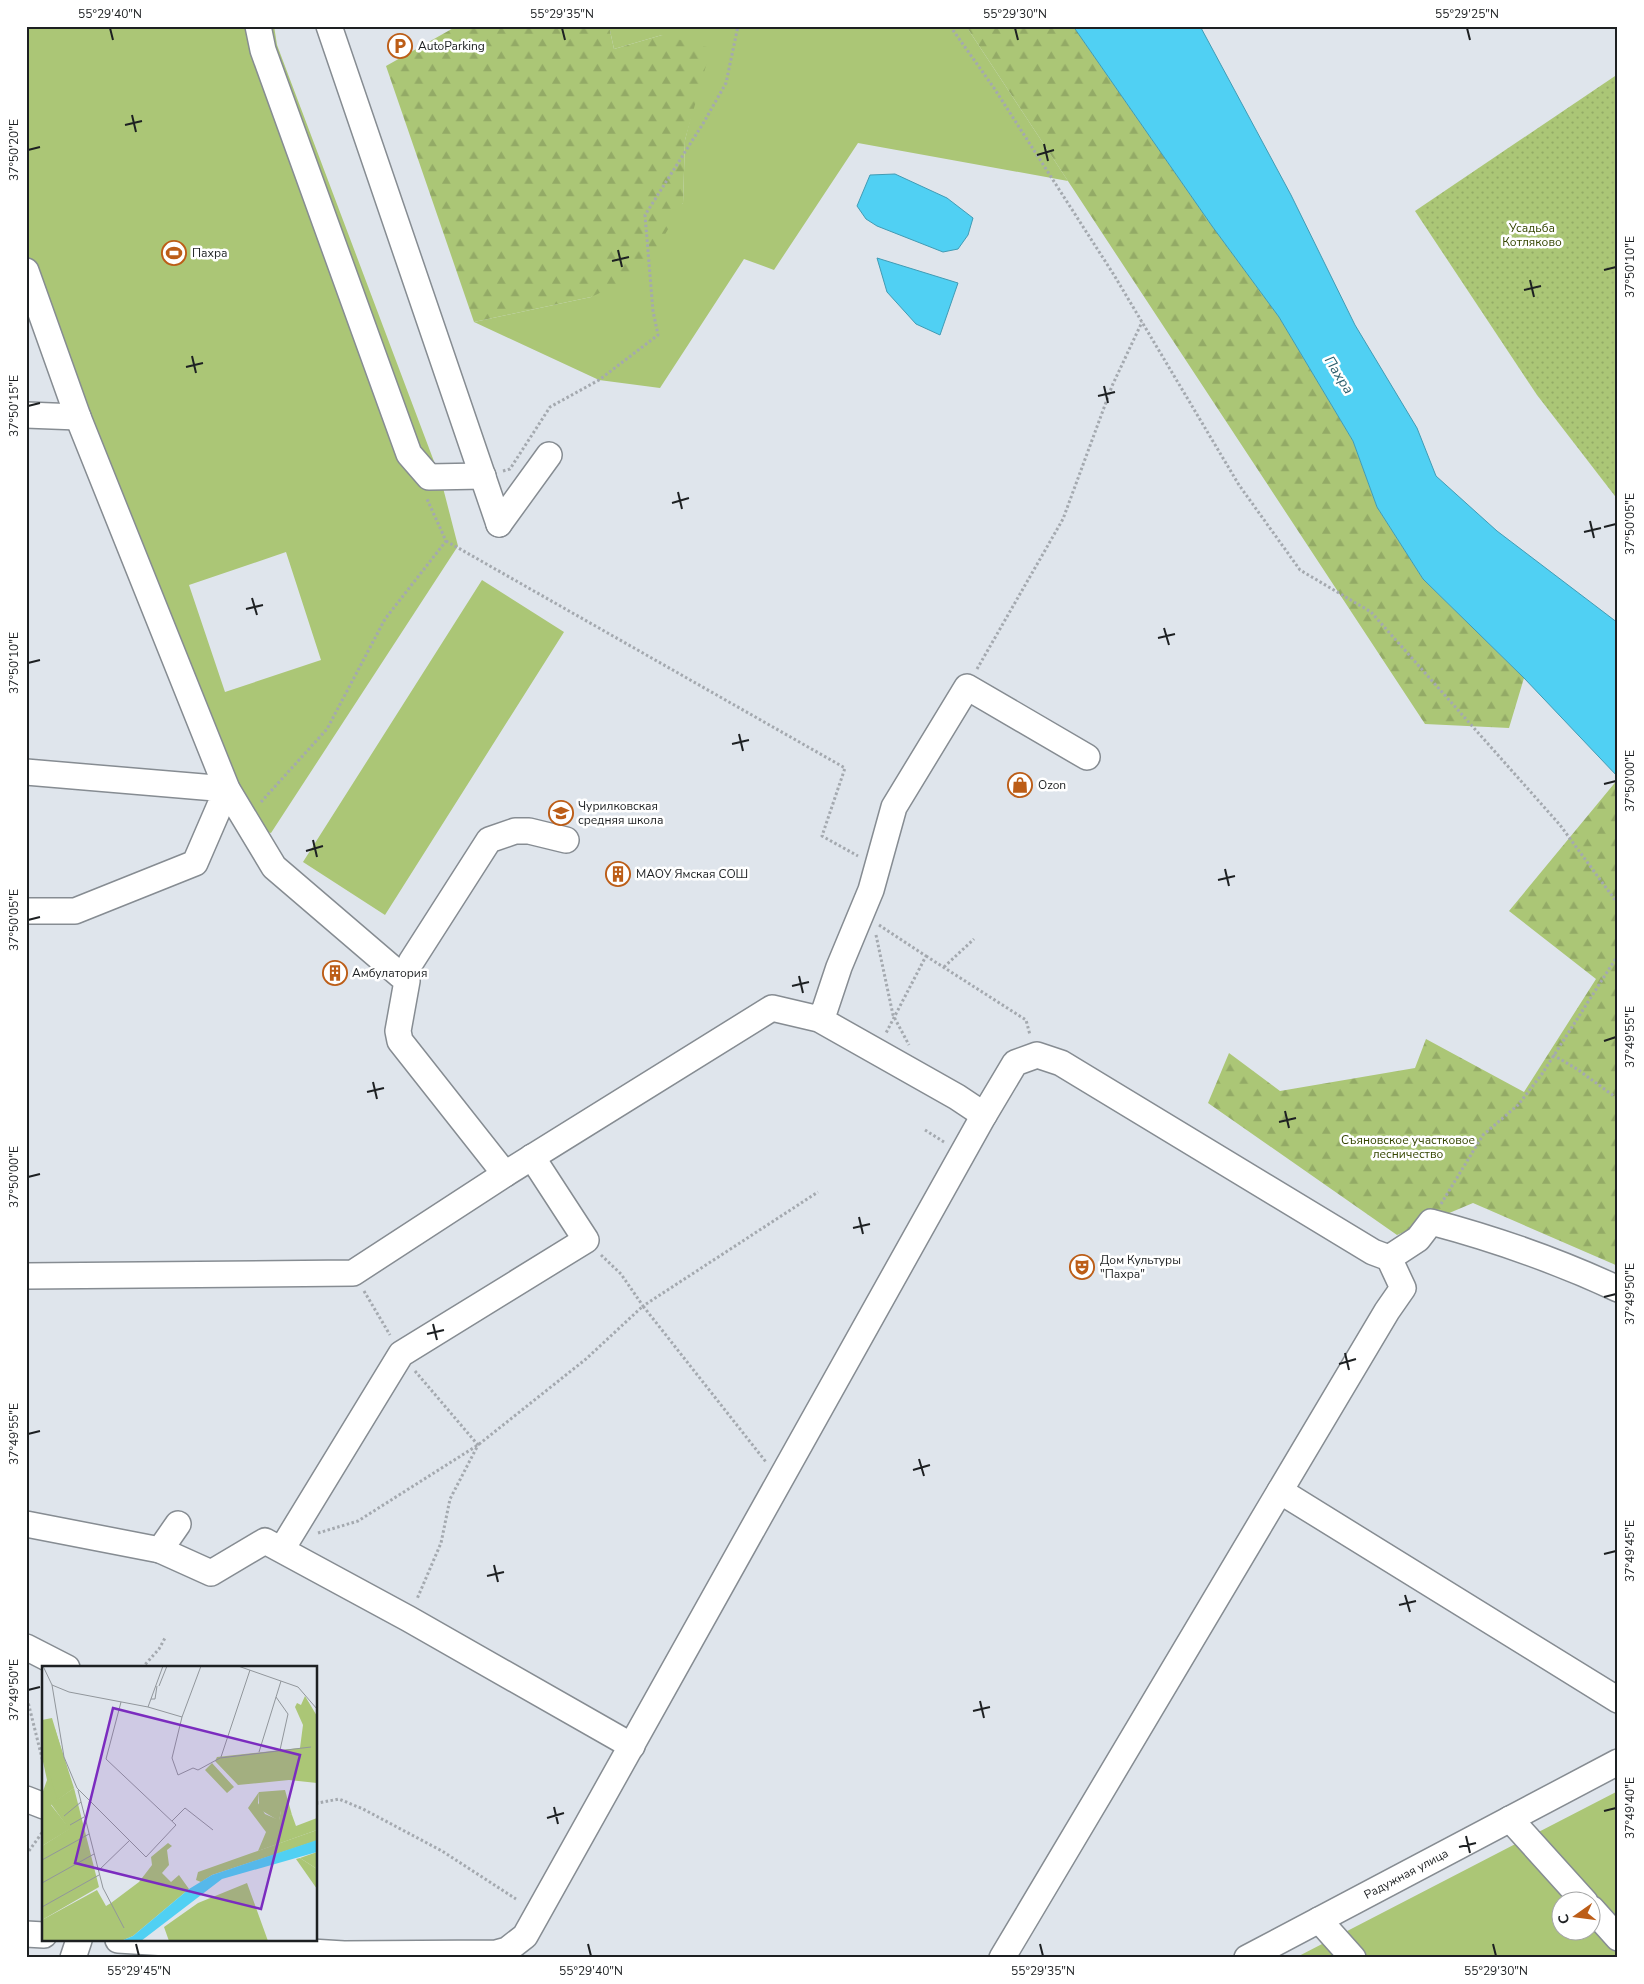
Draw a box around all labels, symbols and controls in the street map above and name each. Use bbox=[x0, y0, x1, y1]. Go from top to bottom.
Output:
text: 55°29'40"N bbox=[78, 6, 142, 22]
text: 55°29'35"N bbox=[530, 6, 594, 22]
text: 55°29'30"N bbox=[983, 6, 1047, 22]
text: 55°29'25"N bbox=[1435, 6, 1499, 22]
parking icon: AutoParking bbox=[387, 33, 413, 59]
place label: AutoParking bbox=[418, 38, 485, 54]
text: 37°50'20"E bbox=[6, 119, 22, 181]
park label: Усадьба Котляково bbox=[1502, 220, 1562, 250]
text: 37°50'10"E bbox=[1622, 236, 1638, 298]
sports icon: Пахра bbox=[161, 240, 187, 266]
place label: Пахра bbox=[192, 245, 228, 261]
water label: Пахра bbox=[1320, 352, 1358, 398]
text: 37°50'15"E bbox=[6, 375, 22, 437]
text: 37°50'05"E bbox=[1622, 493, 1638, 555]
text: 37°50'10"E bbox=[6, 632, 22, 694]
text: 37°50'00"E bbox=[1622, 750, 1638, 812]
shop icon: Ozon bbox=[1007, 772, 1033, 798]
place label: Ozon bbox=[1038, 777, 1066, 793]
place label: Чурилковская средняя школа bbox=[578, 798, 663, 828]
school or university icon: Чурилковская средняя школа bbox=[548, 800, 574, 826]
building icon: МАОУ Ямская СОШ bbox=[605, 861, 631, 887]
place label: МАОУ Ямская СОШ bbox=[636, 866, 748, 882]
text: 37°50'05"E bbox=[6, 889, 22, 951]
building icon: Амбулатория bbox=[322, 960, 348, 986]
place label: Амбулатория bbox=[352, 965, 427, 981]
text: 37°49'55"E bbox=[1622, 1006, 1638, 1068]
park label: Съяновское участковое лесничество bbox=[1341, 1132, 1475, 1162]
text: 37°50'00"E bbox=[6, 1146, 22, 1208]
place label: Дом Культуры "Пахра" bbox=[1100, 1252, 1181, 1282]
theatre icon: Дом Культуры "Пахра" bbox=[1069, 1254, 1095, 1280]
text: 37°49'50"E bbox=[1622, 1263, 1638, 1325]
text: 37°49'55"E bbox=[6, 1403, 22, 1465]
text: 37°49'45"E bbox=[1622, 1520, 1638, 1582]
text: 37°49'50"E bbox=[6, 1659, 22, 1721]
inset map bbox=[42, 1666, 318, 1942]
text: 37°49'40"E bbox=[1622, 1777, 1638, 1839]
street label: Радужная улица bbox=[1361, 1845, 1451, 1903]
north arrow bbox=[1552, 1892, 1602, 1942]
text: С bbox=[1553, 1912, 1574, 1926]
text: 55°29'45"N bbox=[107, 1963, 171, 1979]
text: 55°29'40"N bbox=[559, 1963, 623, 1979]
text: 55°29'35"N bbox=[1011, 1963, 1075, 1979]
text: 55°29'30"N bbox=[1464, 1963, 1528, 1979]

